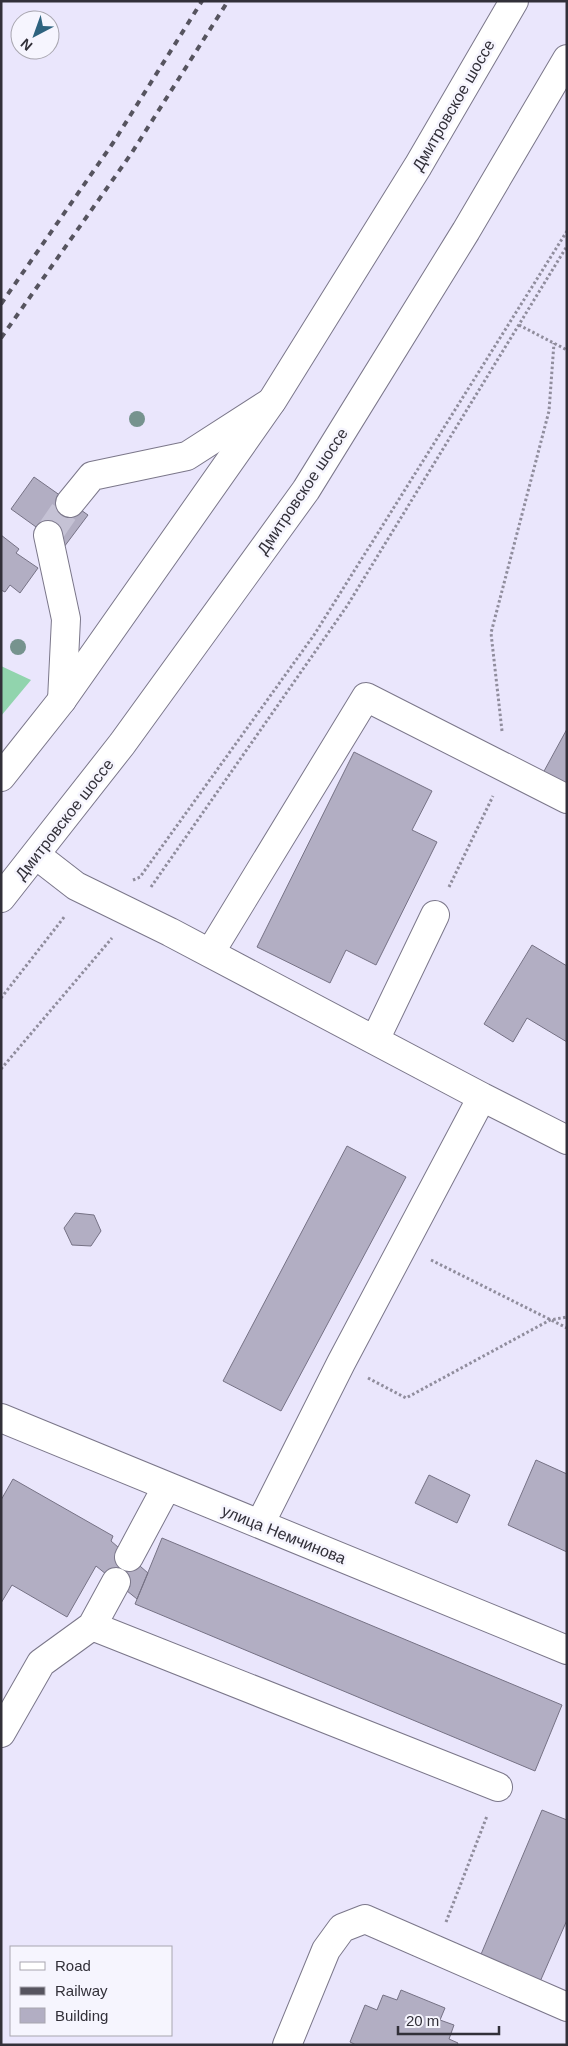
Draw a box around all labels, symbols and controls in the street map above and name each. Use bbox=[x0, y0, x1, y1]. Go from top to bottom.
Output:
north arrow bbox=[10, 10, 60, 60]
text: N bbox=[17, 35, 36, 54]
street label: Дмитровское шоссе bbox=[409, 37, 498, 174]
street label: Дмитровское шоссе bbox=[254, 425, 351, 557]
street label: Дмитровское шоссе bbox=[12, 756, 117, 883]
street label: улица Немчинова bbox=[219, 1502, 348, 1567]
legend bbox=[10, 1946, 172, 2036]
text: Road bbox=[55, 1957, 91, 1974]
text: Railway bbox=[55, 1982, 108, 1999]
scale bar bbox=[398, 2004, 499, 2036]
text: Building bbox=[55, 2007, 108, 2024]
text: 20 m bbox=[406, 2012, 439, 2029]

